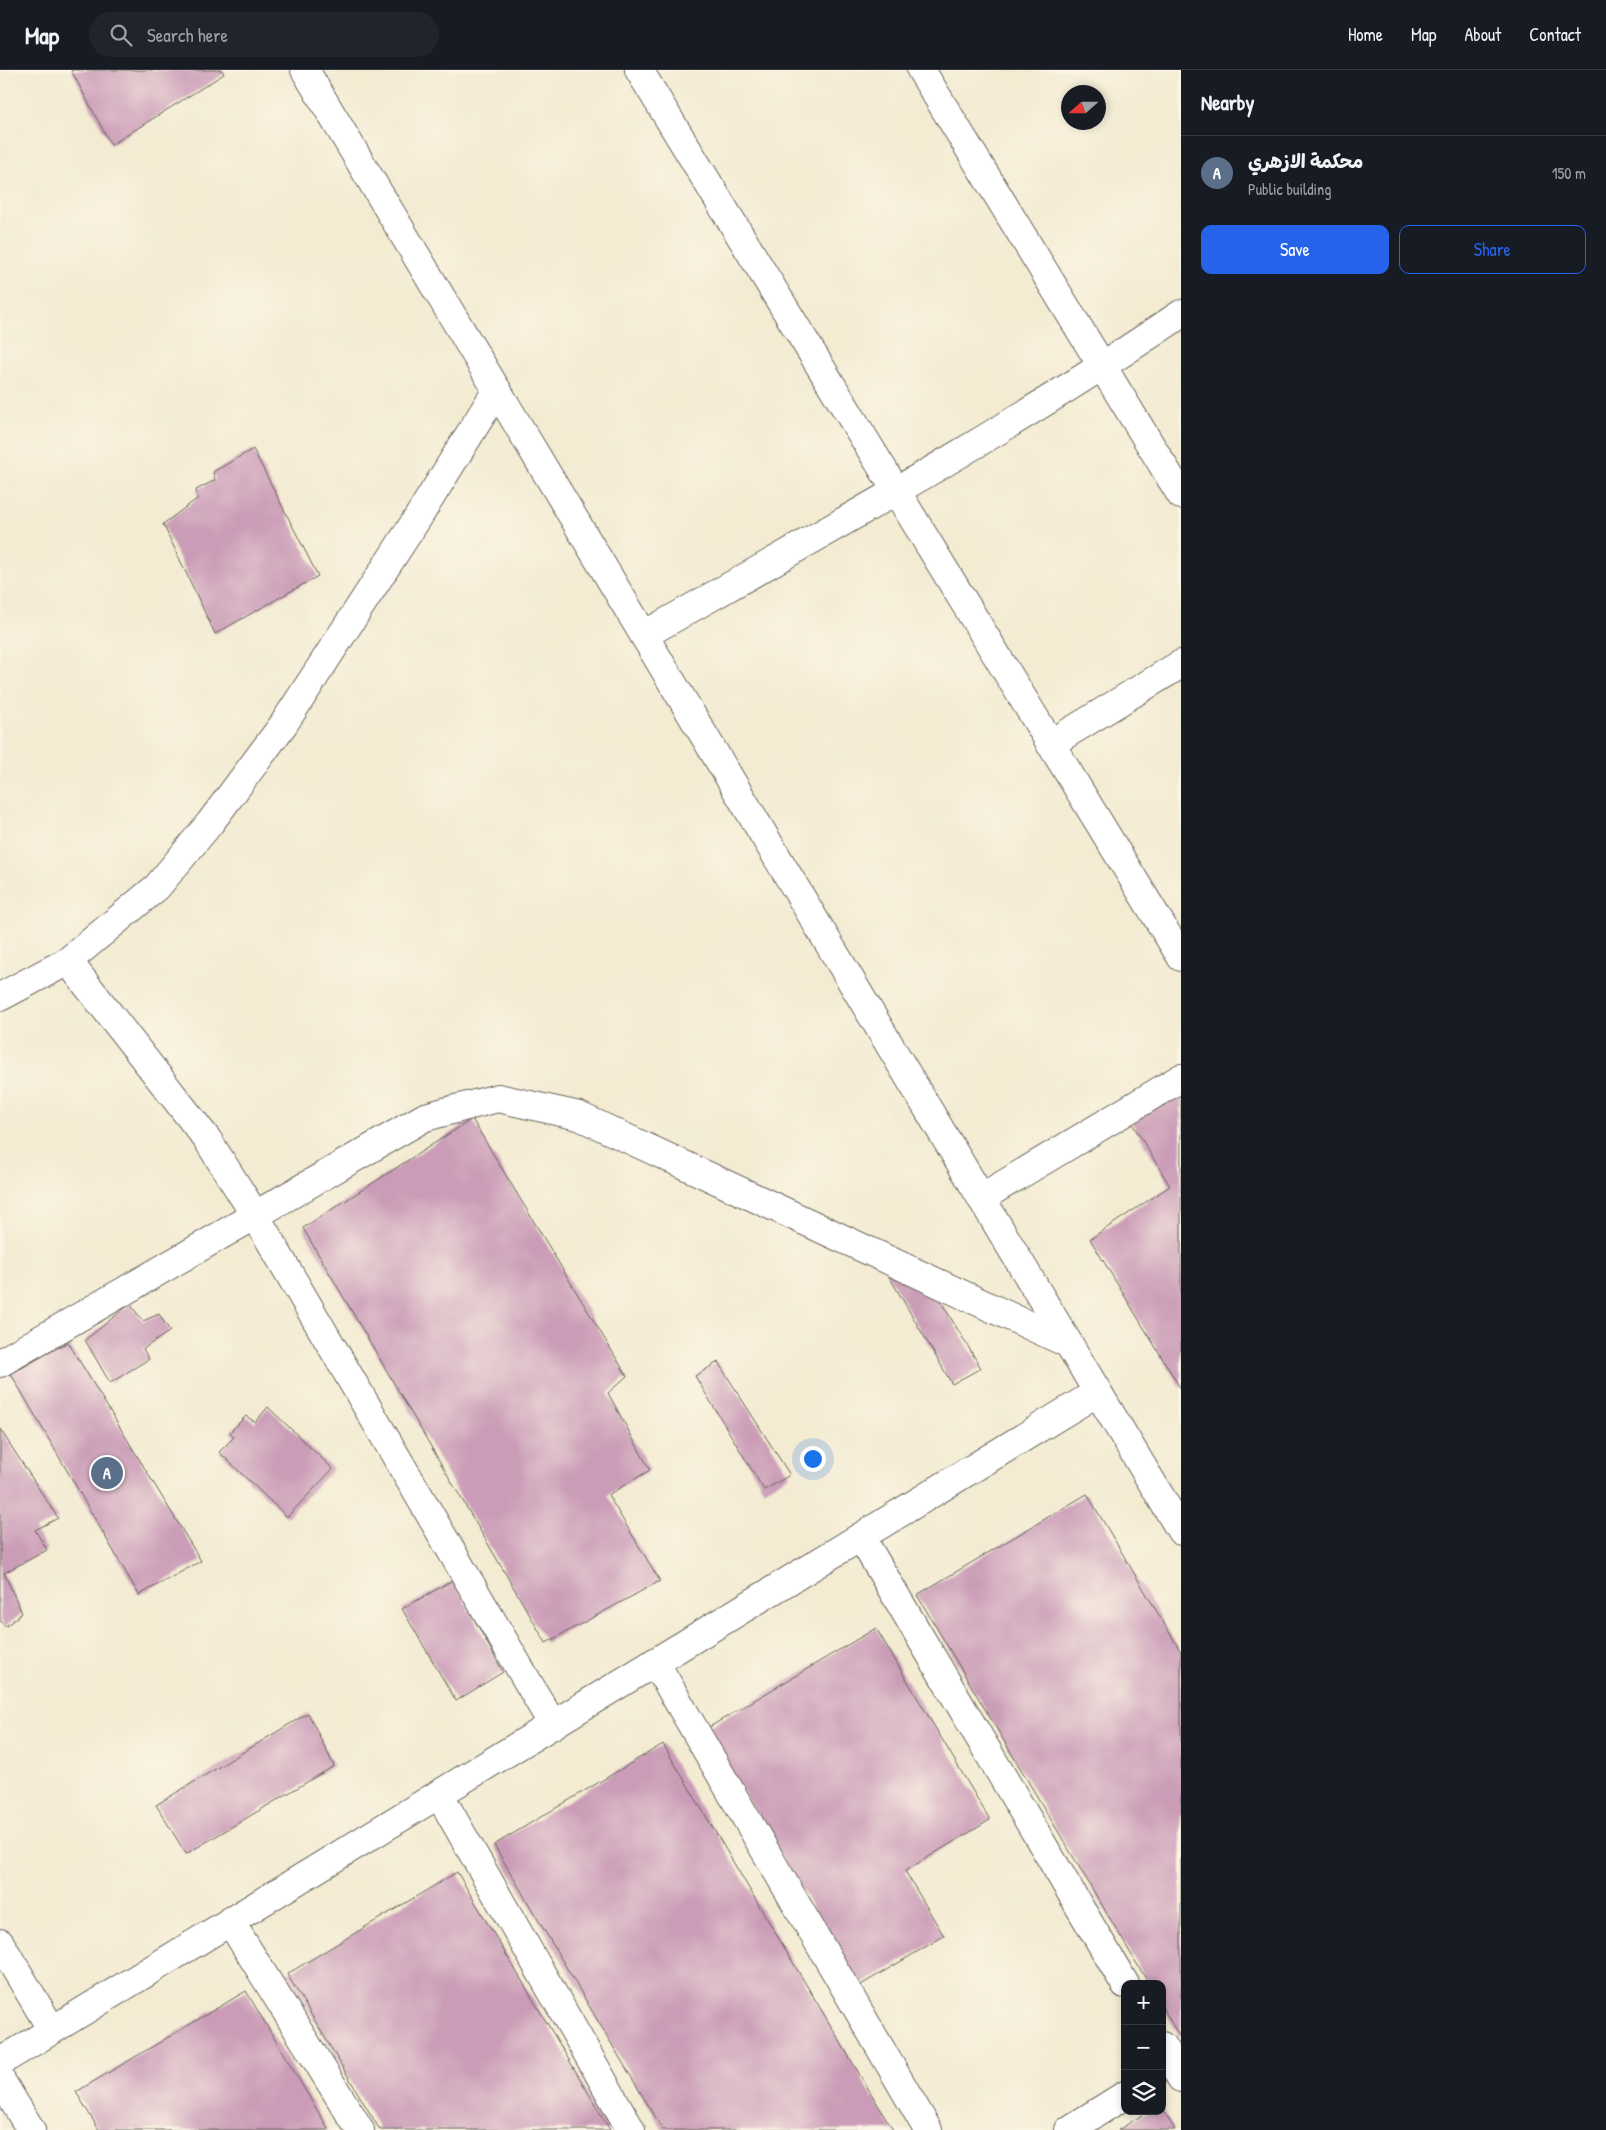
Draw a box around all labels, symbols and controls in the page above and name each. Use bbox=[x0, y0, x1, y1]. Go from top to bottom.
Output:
search box bbox=[89, 12, 439, 57]
text: Map bbox=[25, 19, 59, 51]
icon: search bbox=[107, 21, 135, 49]
text: Search here bbox=[147, 22, 228, 48]
text: Home bbox=[1348, 22, 1383, 47]
text: Map bbox=[1411, 22, 1436, 47]
text: About bbox=[1464, 22, 1501, 47]
text: Contact bbox=[1529, 22, 1581, 47]
north arrow bbox=[1061, 85, 1106, 130]
text: Nearby bbox=[1201, 88, 1254, 117]
text: محكمة الازهري bbox=[1248, 148, 1363, 174]
text: A bbox=[1213, 162, 1221, 184]
text: 150 m bbox=[1552, 162, 1586, 184]
text: Public building bbox=[1248, 178, 1331, 200]
button: Save bbox=[1201, 225, 1389, 274]
button: Share bbox=[1399, 225, 1586, 274]
your location bbox=[800, 1446, 826, 1472]
pin: A bbox=[91, 1454, 123, 1492]
map controls bbox=[1121, 1980, 1166, 2115]
button: + bbox=[1121, 1980, 1166, 2025]
button: − bbox=[1121, 2025, 1166, 2070]
button: layers bbox=[1121, 2070, 1166, 2115]

